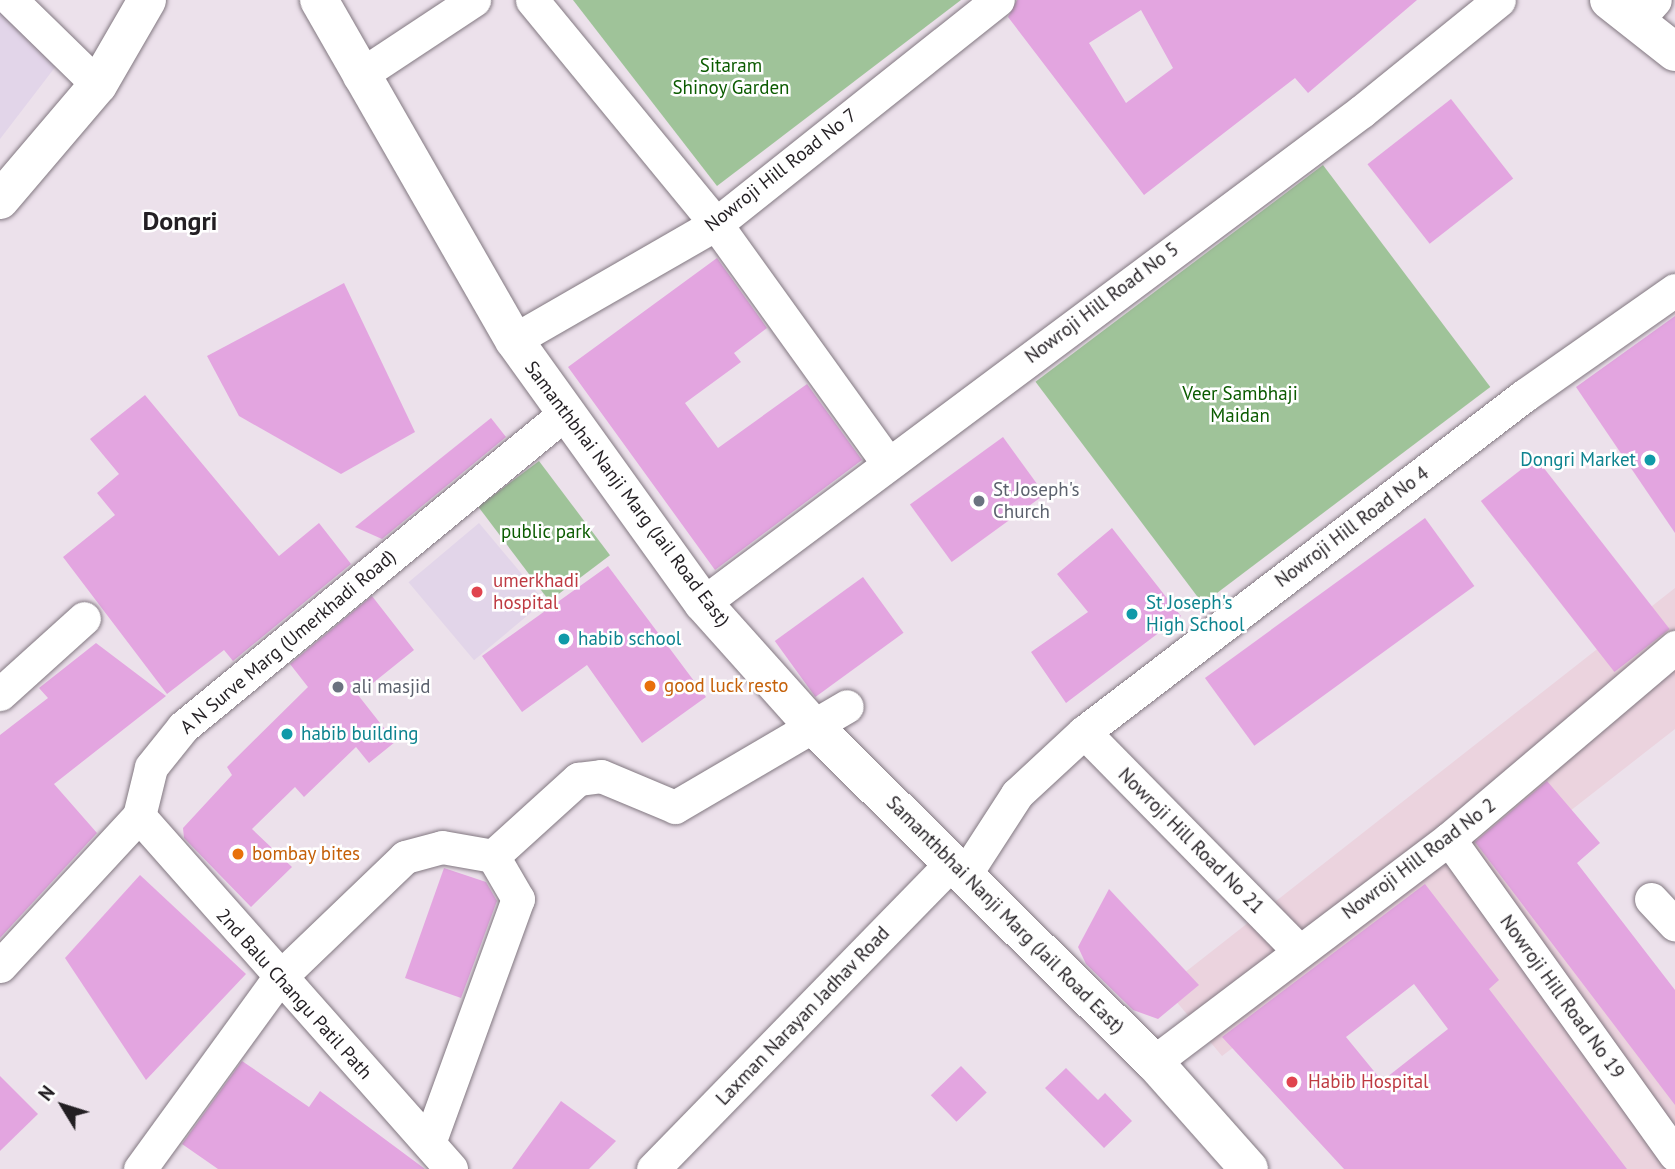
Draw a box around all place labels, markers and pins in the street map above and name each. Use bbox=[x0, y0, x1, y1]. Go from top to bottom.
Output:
place label: Dongri Market bbox=[1520, 449, 1636, 471]
marker: Dongri Market bbox=[1642, 452, 1658, 468]
place label: St Joseph's Church bbox=[993, 479, 1080, 523]
marker: St Joseph's Church bbox=[971, 493, 987, 509]
place label: umerkhadi hospital bbox=[493, 570, 579, 614]
marker: umerkhadi hospital bbox=[467, 582, 487, 602]
place label: St Joseph's High School bbox=[1146, 592, 1244, 636]
marker: St Joseph's High School bbox=[1124, 606, 1140, 622]
place label: habib school bbox=[578, 628, 681, 650]
marker: habib school bbox=[556, 631, 572, 647]
place label: good luck resto bbox=[664, 675, 789, 697]
place label: ali masjid bbox=[352, 676, 430, 698]
marker: good luck resto bbox=[642, 678, 658, 694]
marker: ali masjid bbox=[330, 679, 346, 695]
place label: habib building bbox=[301, 723, 419, 745]
marker: habib building bbox=[279, 726, 295, 742]
place label: bombay bites bbox=[252, 843, 361, 865]
marker: bombay bites bbox=[230, 846, 246, 862]
place label: Habib Hospital bbox=[1308, 1071, 1429, 1093]
marker: Habib Hospital bbox=[1282, 1072, 1302, 1092]

